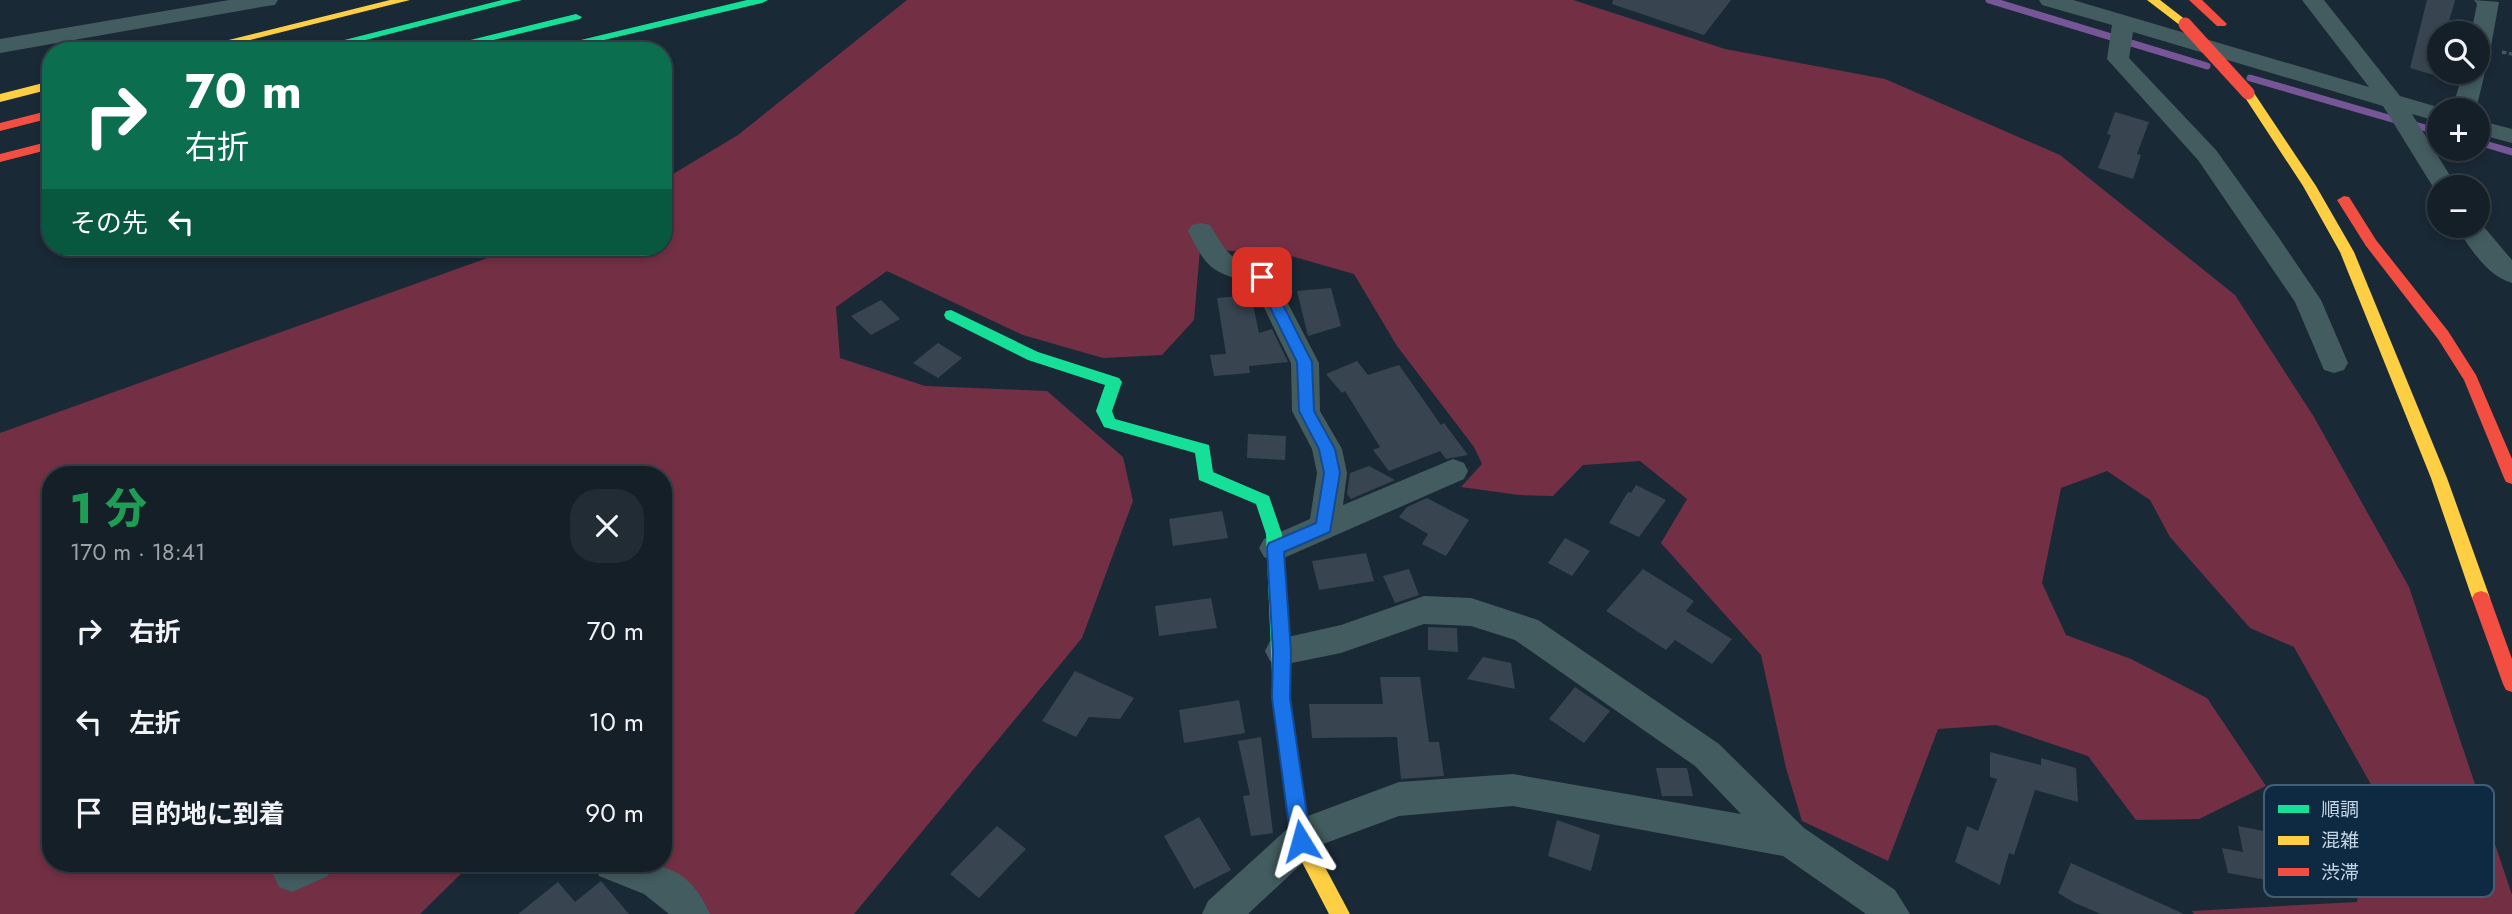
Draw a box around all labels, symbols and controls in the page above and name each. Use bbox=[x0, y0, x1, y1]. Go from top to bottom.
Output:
map controls bbox=[2427, 21, 2490, 238]
button: search bbox=[2427, 21, 2490, 84]
text: 70 m bbox=[185, 56, 302, 126]
icon: right bbox=[70, 70, 161, 161]
button: + bbox=[2427, 98, 2490, 161]
text: 右折 bbox=[185, 124, 249, 170]
button: − bbox=[2427, 175, 2490, 238]
icon: left bbox=[162, 203, 200, 241]
text: その先 bbox=[70, 204, 148, 242]
pin bbox=[1232, 247, 1292, 307]
icon: arrive bbox=[1243, 258, 1281, 296]
text: 1 分 bbox=[70, 478, 147, 539]
button: close bbox=[570, 489, 644, 563]
text: 170 m · 18:41 bbox=[70, 535, 205, 569]
icon: right bbox=[70, 612, 108, 650]
text: 70 m bbox=[587, 612, 644, 650]
text: 右折 bbox=[129, 613, 181, 651]
icon: left bbox=[70, 703, 108, 741]
text: 10 m bbox=[589, 703, 644, 741]
text: 左折 bbox=[129, 704, 181, 742]
legend bbox=[2264, 785, 2494, 897]
icon: arrive bbox=[70, 794, 108, 832]
text: 90 m bbox=[585, 794, 644, 832]
text: 目的地に到着 bbox=[129, 795, 285, 833]
text: 順調 bbox=[2321, 796, 2359, 823]
position arrow bbox=[1264, 804, 1338, 878]
text: 混雑 bbox=[2321, 827, 2359, 854]
text: 渋滞 bbox=[2321, 859, 2359, 886]

